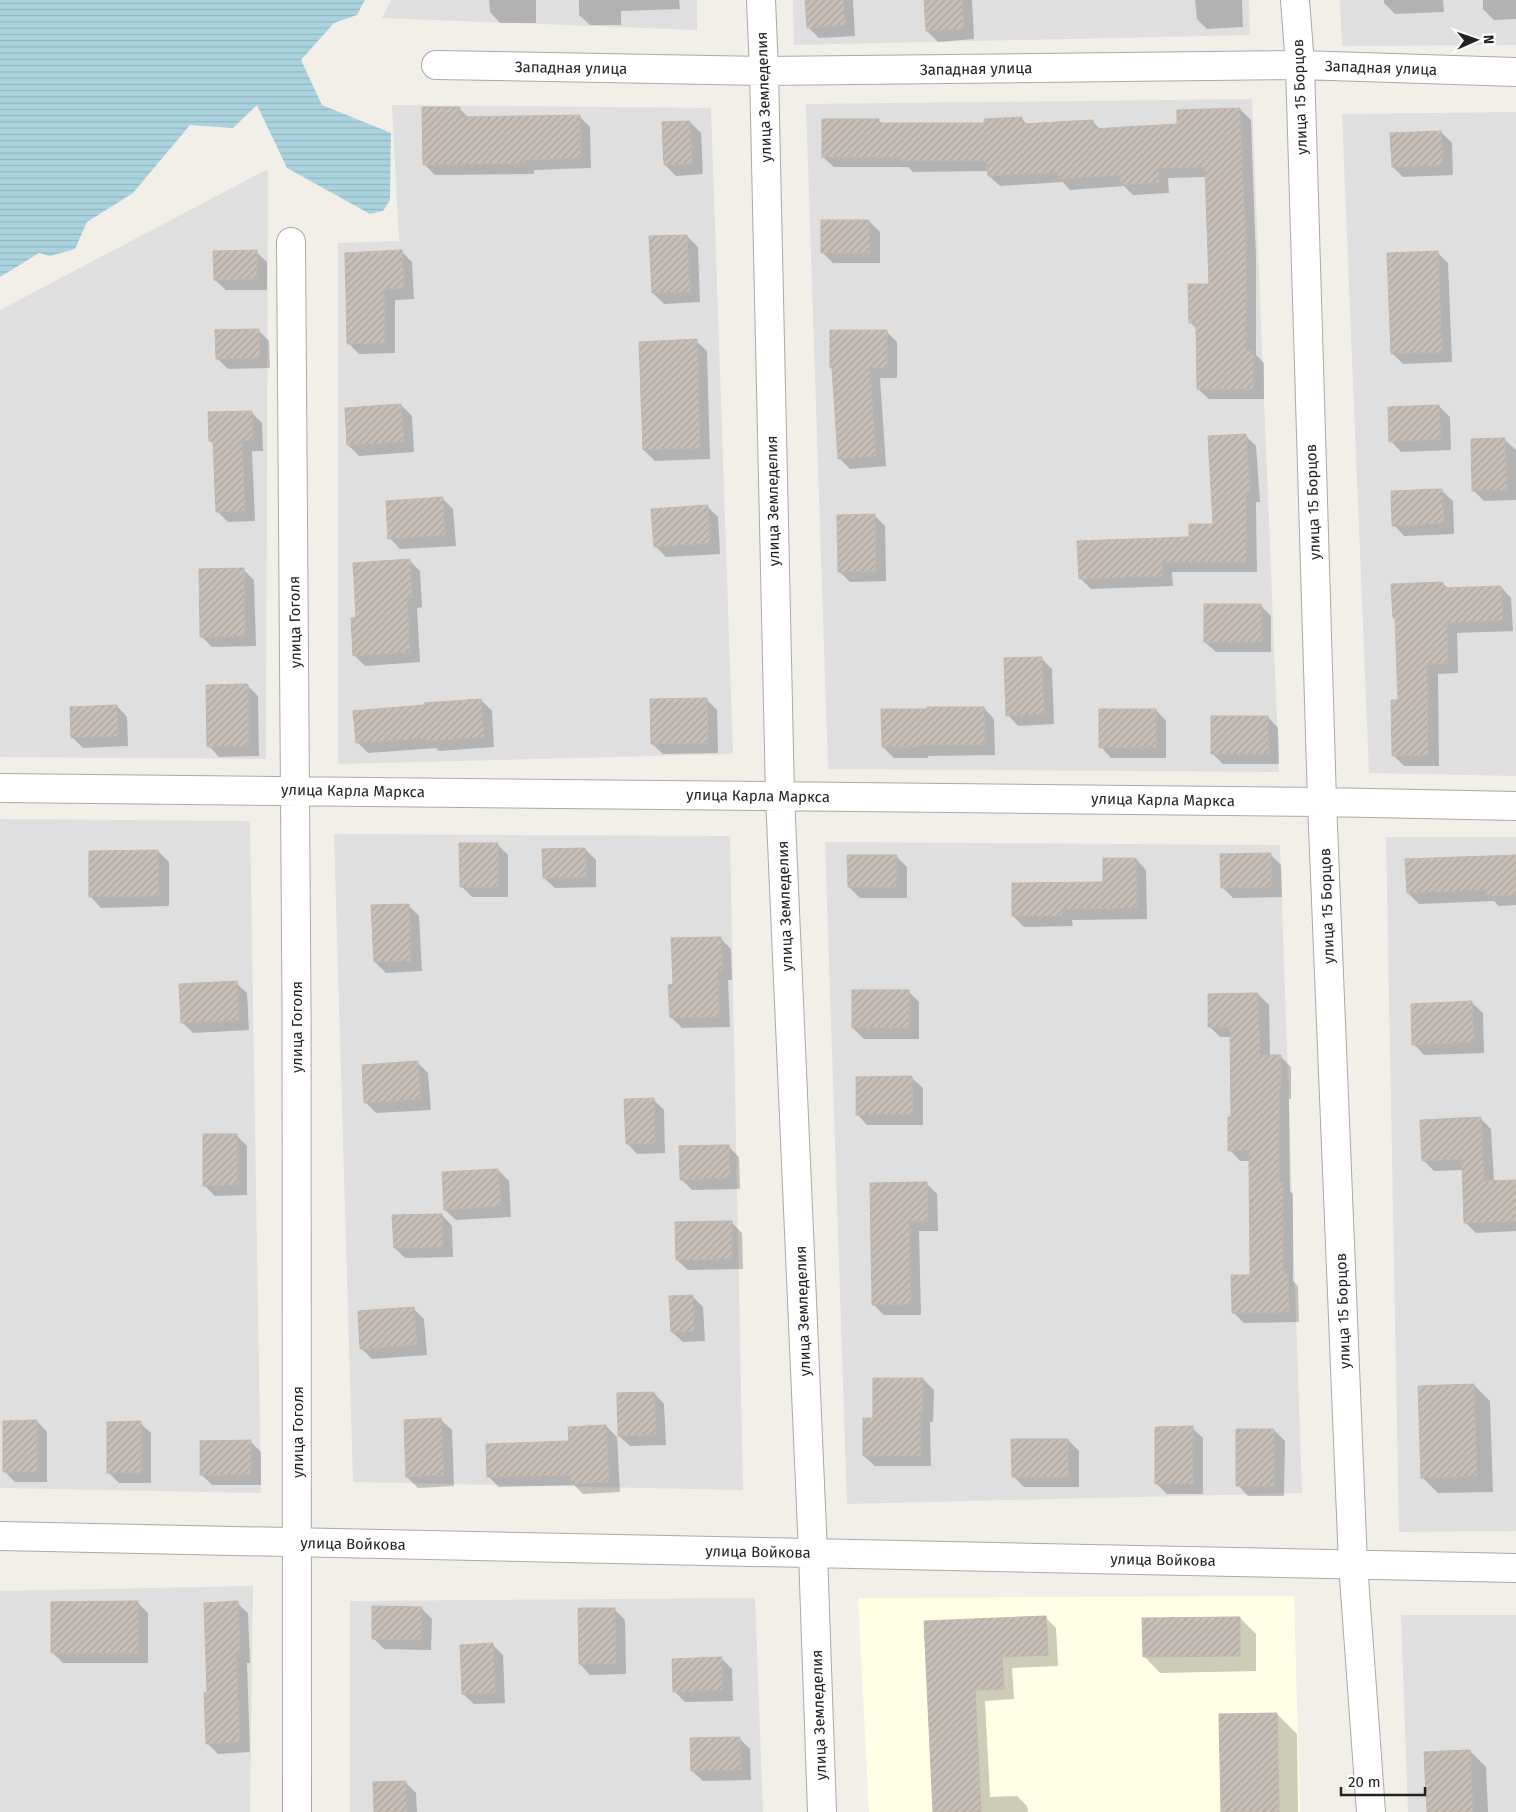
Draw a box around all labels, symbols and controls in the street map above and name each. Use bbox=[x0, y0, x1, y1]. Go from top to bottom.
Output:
north arrow bbox=[1451, 15, 1501, 65]
street label: улица Земледелия bbox=[753, 31, 775, 163]
text: N bbox=[1480, 35, 1497, 45]
street label: улица 15 Борцов bbox=[1289, 39, 1311, 155]
street label: Западная улица bbox=[1324, 57, 1438, 79]
street label: Западная улица bbox=[515, 58, 627, 78]
street label: Западная улица bbox=[920, 59, 1032, 79]
street label: улица Земледелия bbox=[763, 435, 783, 567]
street label: улица 15 Борцов bbox=[1302, 444, 1324, 560]
street label: улица Гоголя bbox=[285, 576, 305, 668]
street label: улица Карла Маркса bbox=[281, 781, 425, 801]
street label: улица Карла Маркса bbox=[686, 786, 830, 806]
street label: улица Карла Маркса bbox=[1091, 790, 1235, 810]
street label: улица Земледелия bbox=[774, 840, 796, 972]
street label: улица 15 Борцов bbox=[1316, 848, 1338, 964]
street label: улица Гоголя bbox=[288, 981, 306, 1073]
street label: улица Земледелия bbox=[792, 1245, 814, 1377]
street label: улица 15 Борцов bbox=[1332, 1253, 1354, 1369]
street label: улица Гоголя bbox=[289, 1386, 307, 1478]
street label: улица Войкова bbox=[300, 1534, 406, 1554]
street label: улица Войкова bbox=[705, 1542, 811, 1562]
street label: улица Войкова bbox=[1110, 1550, 1216, 1570]
street label: улица Земледелия bbox=[808, 1649, 830, 1781]
scale bar bbox=[1341, 1764, 1425, 1796]
text: 20 m bbox=[1348, 1773, 1381, 1791]

